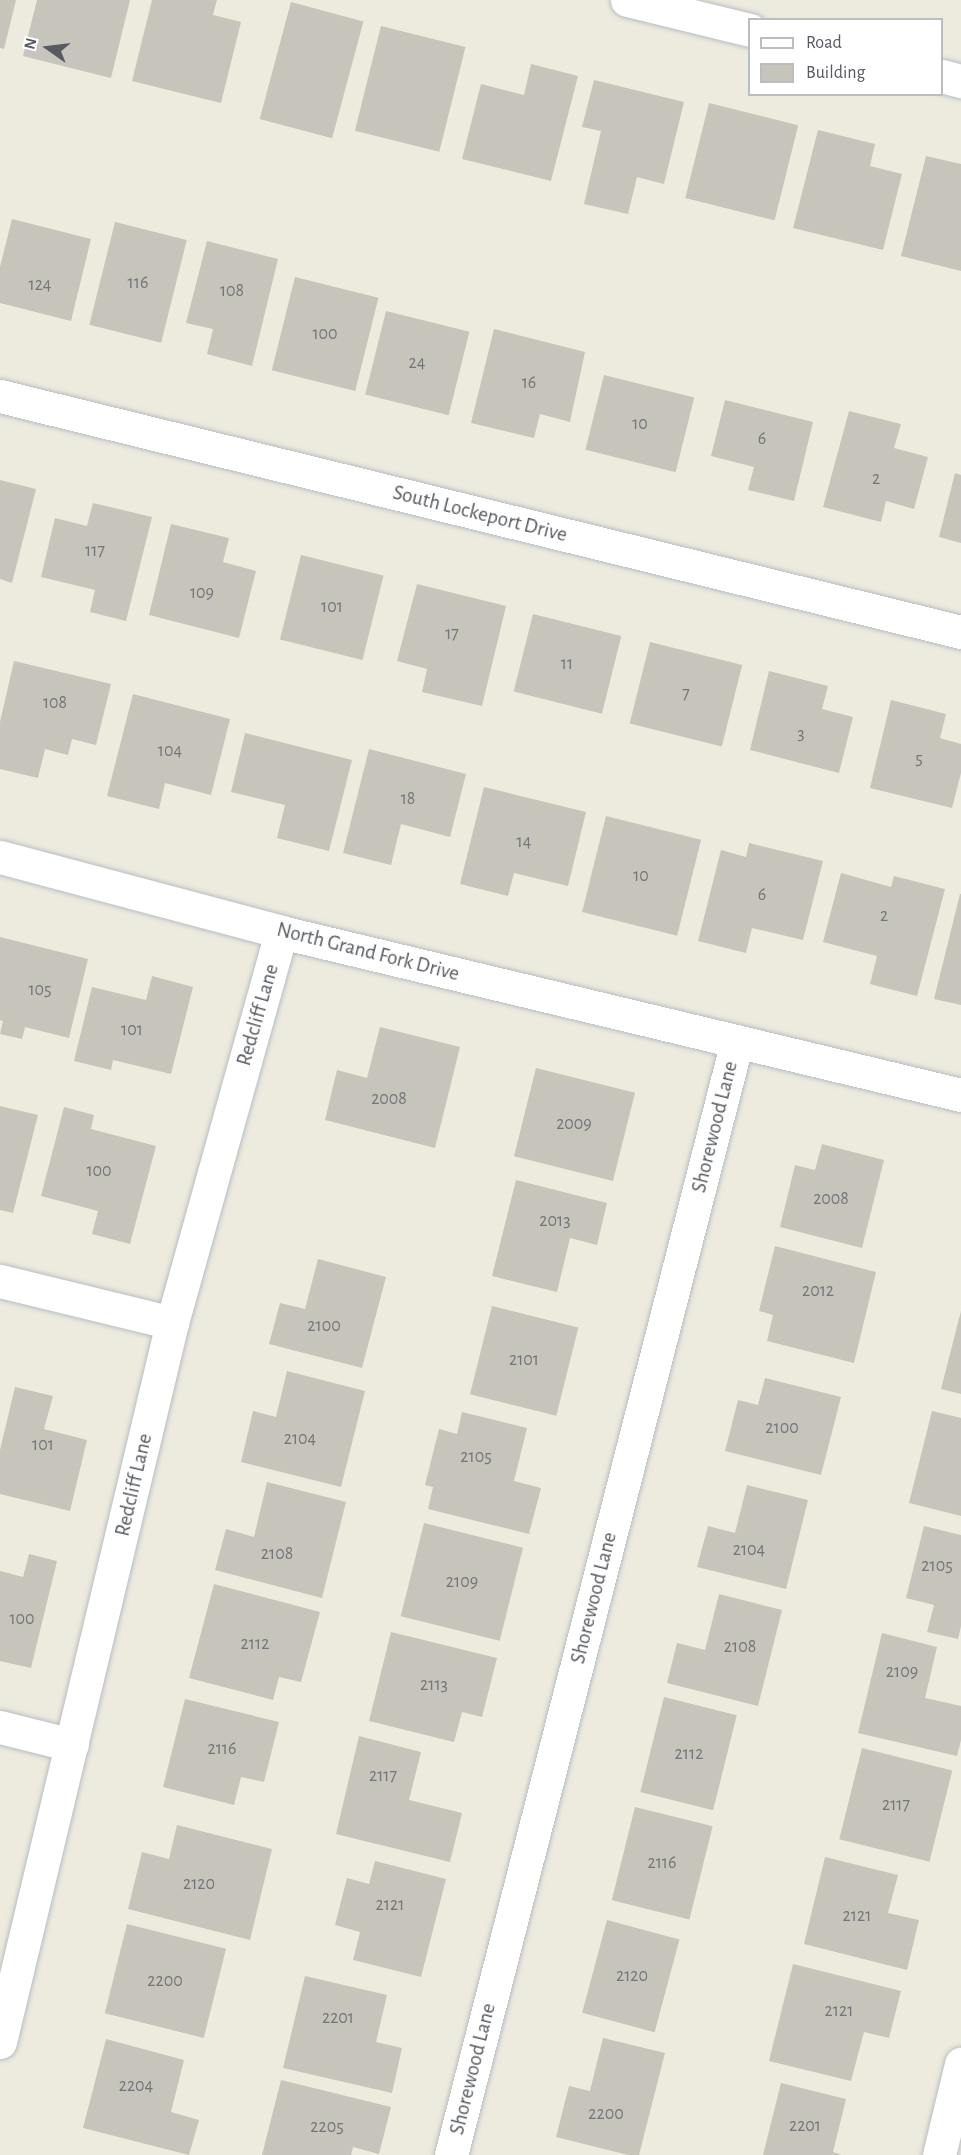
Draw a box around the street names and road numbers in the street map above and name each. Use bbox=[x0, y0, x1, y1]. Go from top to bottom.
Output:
street label: South Lockeport Drive bbox=[390, 480, 570, 548]
street label: North Grand Fork Drive bbox=[274, 917, 462, 987]
street label: Redcliff Lane bbox=[231, 961, 285, 1069]
street label: Shorewood Lane bbox=[686, 1059, 744, 1195]
street label: Redcliff Lane bbox=[110, 1431, 158, 1539]
street label: Shorewood Lane bbox=[565, 1530, 623, 1666]
street label: Shorewood Lane bbox=[444, 2001, 502, 2137]

